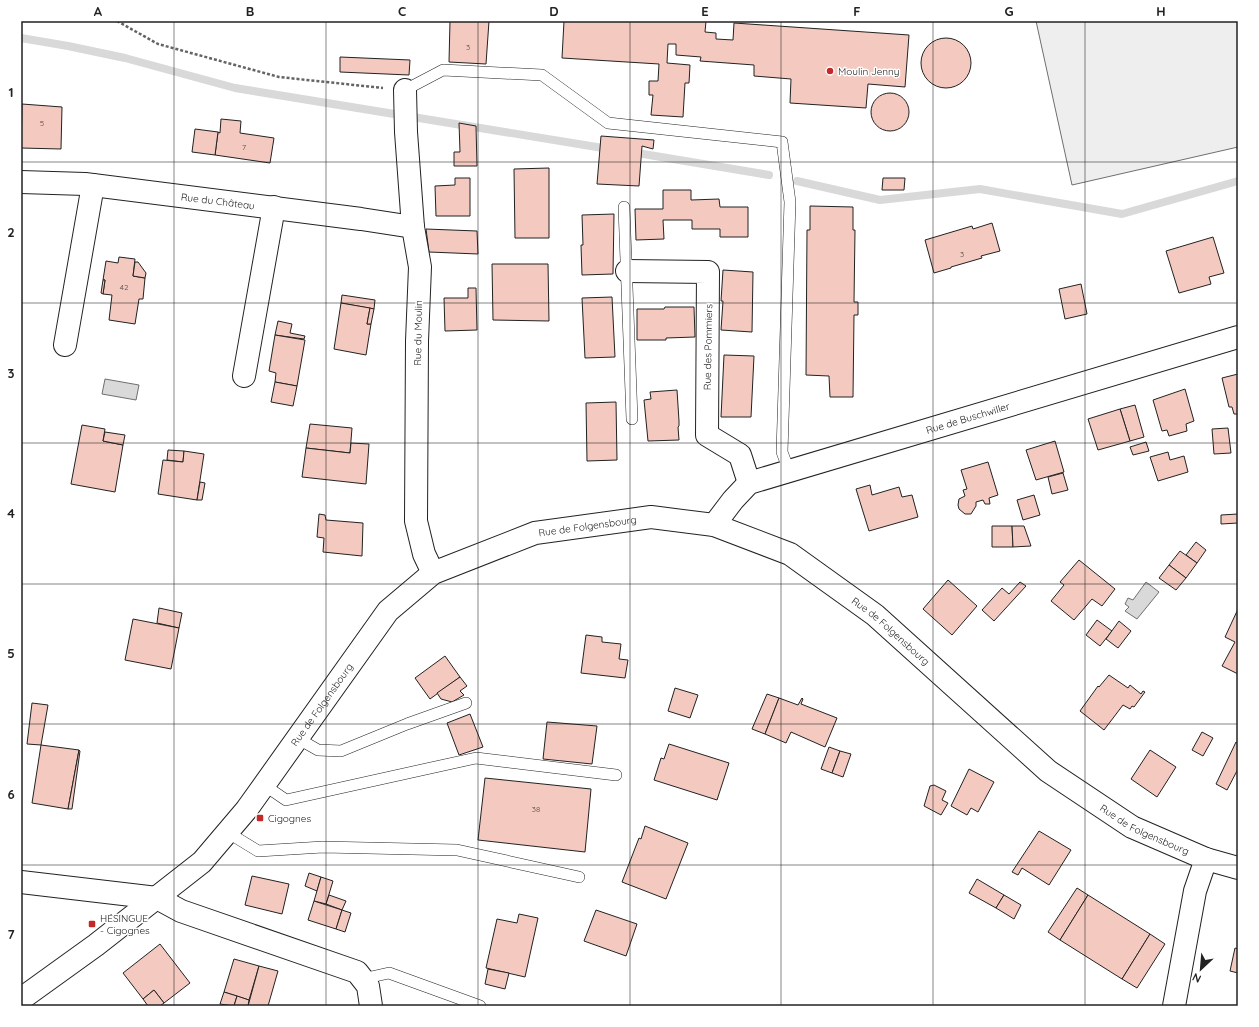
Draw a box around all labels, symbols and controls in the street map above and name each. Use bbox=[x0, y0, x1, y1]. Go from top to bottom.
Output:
text: A bbox=[94, 3, 103, 19]
text: B bbox=[246, 3, 254, 19]
text: C bbox=[398, 3, 406, 19]
text: D bbox=[549, 3, 559, 19]
text: E bbox=[701, 3, 709, 19]
text: F bbox=[853, 3, 861, 19]
text: G bbox=[1004, 3, 1014, 19]
text: H bbox=[1156, 3, 1166, 19]
house number: 3 bbox=[466, 42, 470, 52]
place label: Moulin Jenny bbox=[838, 65, 900, 78]
marker: Moulin Jenny bbox=[825, 66, 835, 76]
text: 1 bbox=[8, 84, 14, 100]
house number: 5 bbox=[40, 118, 44, 128]
house number: 7 bbox=[242, 142, 246, 152]
street label: Rue du Château bbox=[180, 190, 256, 212]
text: 2 bbox=[7, 224, 15, 240]
house number: 3 bbox=[960, 249, 964, 259]
house number: 42 bbox=[120, 282, 129, 292]
street label: Rue du Moulin bbox=[411, 300, 425, 366]
street label: Rue des Pommiers bbox=[701, 303, 715, 390]
text: 3 bbox=[8, 365, 15, 381]
street label: Rue de Buschwiller bbox=[924, 399, 1011, 436]
text: 4 bbox=[7, 505, 15, 521]
street label: Rue de Folgensbourg bbox=[538, 513, 637, 539]
street label: Rue de Folgensbourg bbox=[849, 594, 933, 668]
text: 5 bbox=[7, 645, 15, 661]
street label: Rue de Folgensbourg bbox=[288, 660, 355, 748]
text: 6 bbox=[7, 786, 15, 802]
street label: Rue de Folgensbourg bbox=[1098, 801, 1191, 858]
house number: 38 bbox=[532, 804, 540, 814]
place label: Cigognes bbox=[268, 812, 311, 825]
marker: Cigognes bbox=[255, 813, 265, 823]
place label: HÉSINGUE - Cigognes bbox=[100, 912, 150, 937]
marker: HÉSINGUE - Cigognes bbox=[87, 919, 97, 929]
text: 7 bbox=[7, 926, 15, 942]
north arrow bbox=[1181, 949, 1221, 989]
text: N bbox=[1190, 970, 1203, 986]

